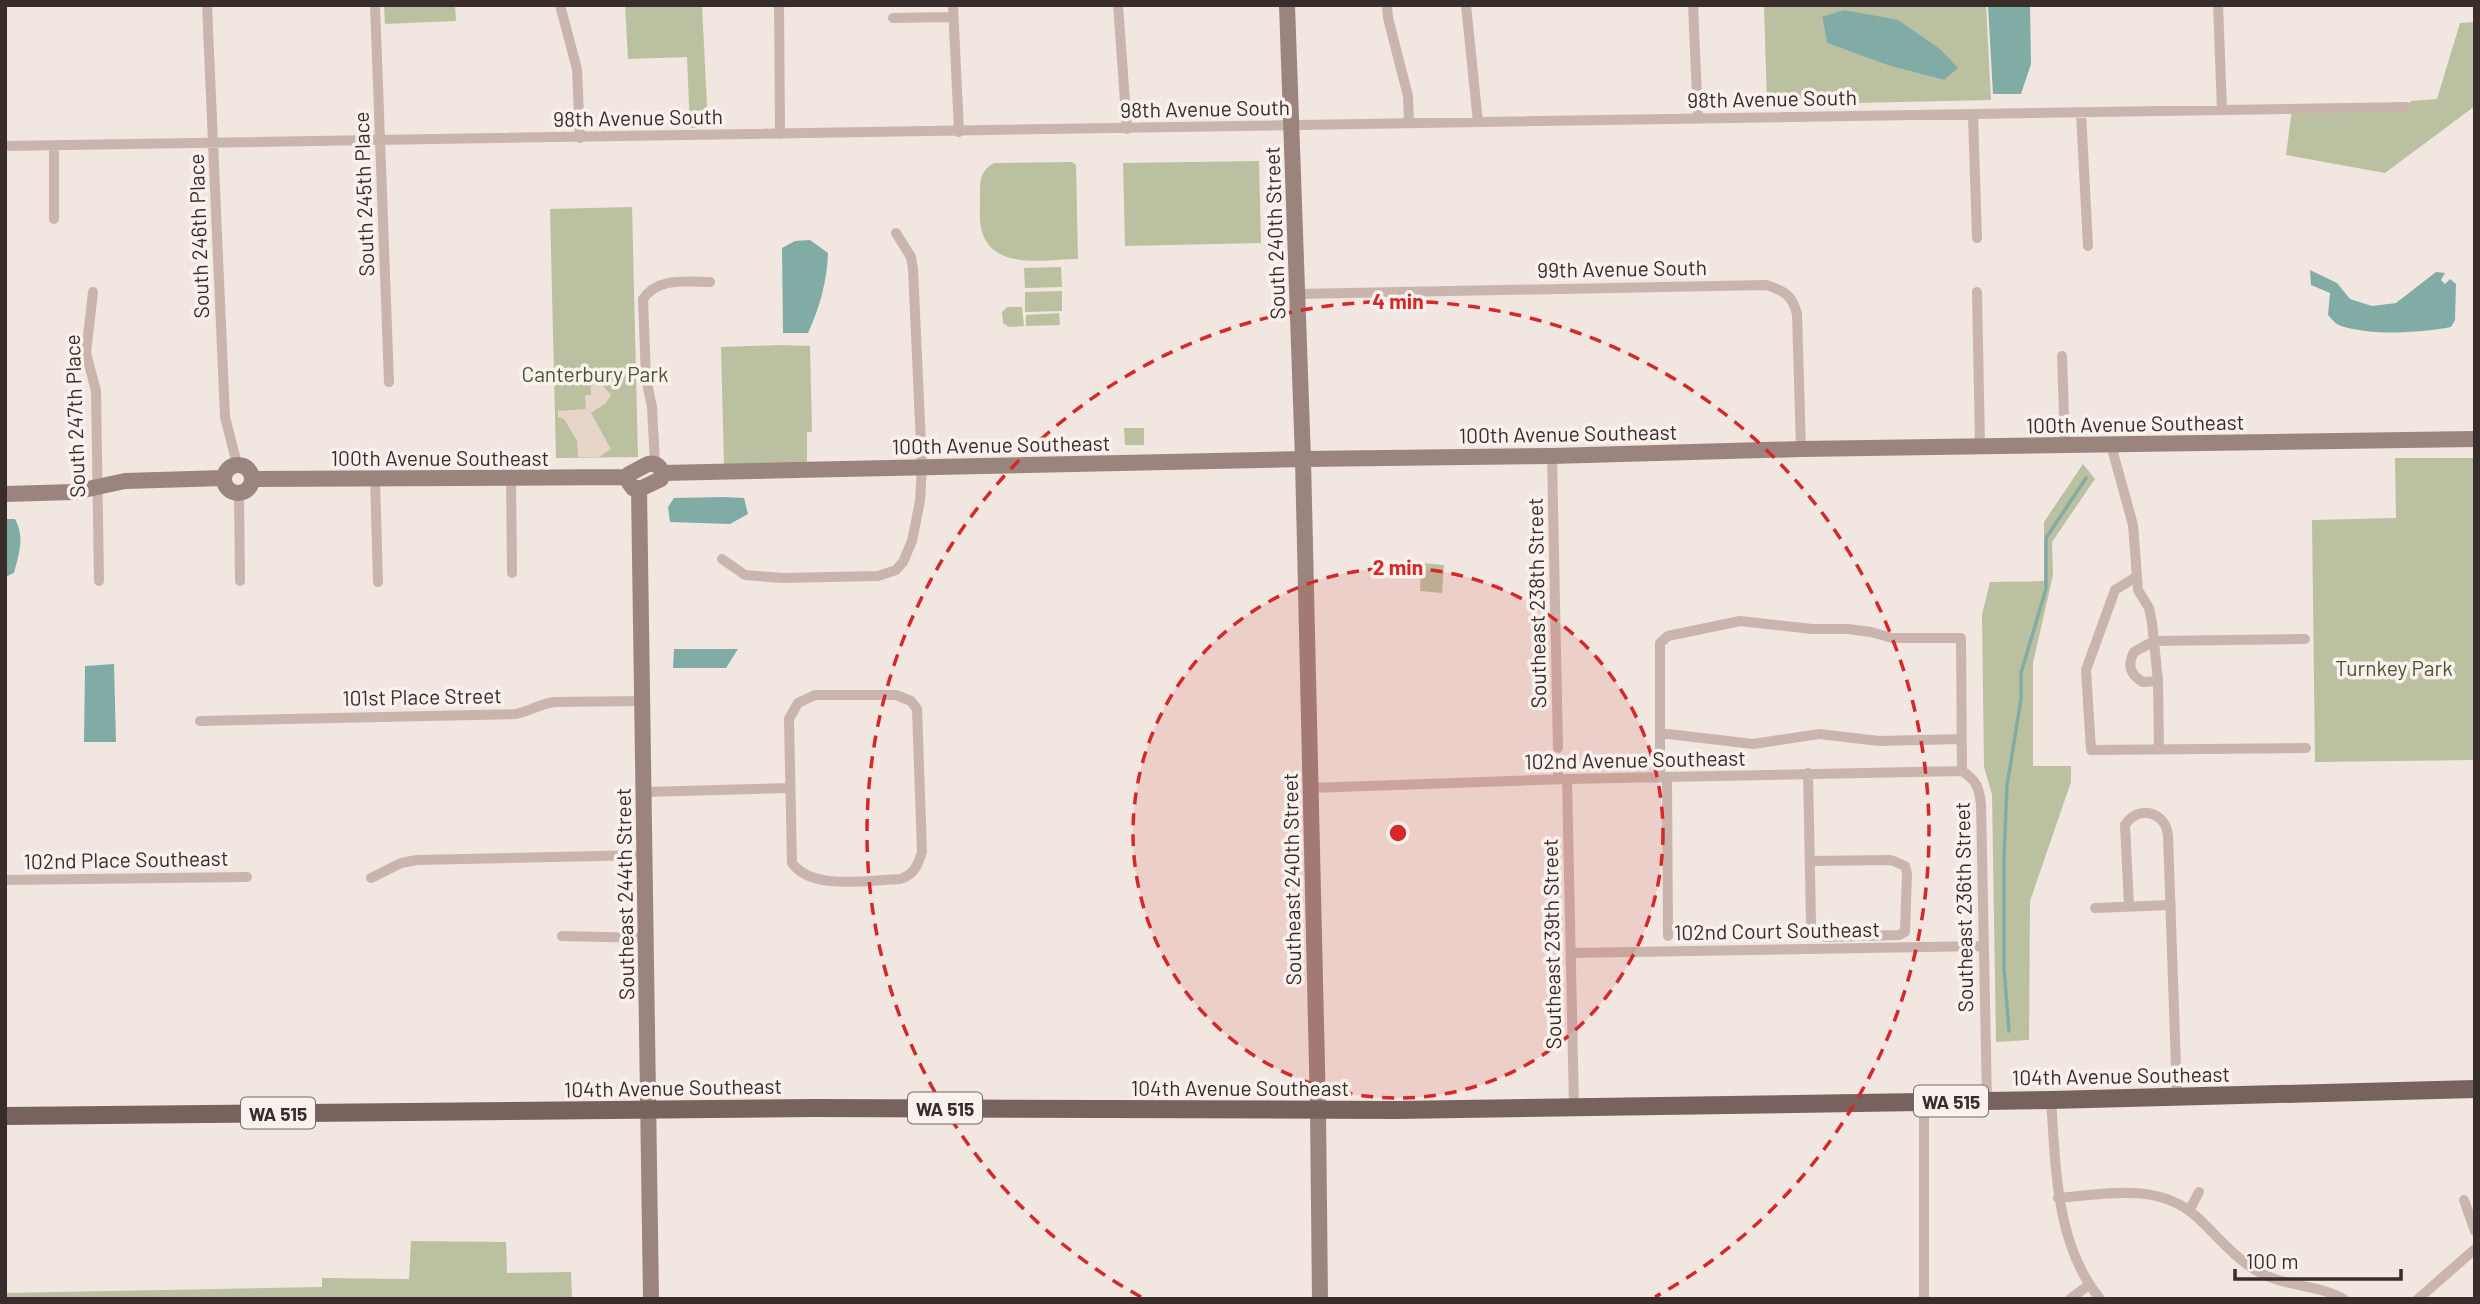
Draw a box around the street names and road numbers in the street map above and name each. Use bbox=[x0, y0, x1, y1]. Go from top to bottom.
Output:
street label: 98th Avenue South bbox=[1687, 84, 1857, 112]
street label: 98th Avenue South bbox=[1120, 94, 1290, 122]
street label: 98th Avenue South bbox=[553, 103, 723, 131]
street label: South 245th Place bbox=[348, 111, 378, 277]
street label: South 240th Street bbox=[1258, 146, 1290, 320]
street label: South 246th Place bbox=[183, 153, 213, 319]
street label: 99th Avenue South bbox=[1537, 254, 1707, 282]
street label: South 247th Place bbox=[59, 334, 89, 498]
street label: 100th Avenue Southeast bbox=[2026, 409, 2244, 437]
street label: 100th Avenue Southeast bbox=[1459, 419, 1677, 447]
street label: 100th Avenue Southeast bbox=[892, 430, 1110, 458]
street label: 100th Avenue Southeast bbox=[331, 445, 549, 470]
street label: Southeast 238th Street bbox=[1522, 497, 1550, 709]
street label: 101st Place Street bbox=[342, 682, 502, 710]
street label: 102nd Avenue Southeast bbox=[1524, 745, 1746, 773]
street label: Southeast 240th Street bbox=[1277, 772, 1305, 986]
street label: Southeast 244th Street bbox=[610, 788, 638, 1000]
street label: Southeast 236th Street bbox=[1949, 801, 1977, 1013]
street label: Southeast 239th Street bbox=[1537, 838, 1565, 1050]
street label: 102nd Place Southeast bbox=[23, 845, 229, 873]
street label: 102nd Court Southeast bbox=[1674, 916, 1880, 944]
street label: 104th Avenue Southeast bbox=[2012, 1061, 2230, 1089]
street label: 104th Avenue Southeast bbox=[564, 1073, 782, 1101]
street label: 104th Avenue Southeast bbox=[1131, 1075, 1349, 1100]
road number: WA 515 bbox=[1914, 1086, 1988, 1116]
road number: WA 515 bbox=[908, 1092, 982, 1124]
road number: WA 515 bbox=[241, 1098, 315, 1128]

